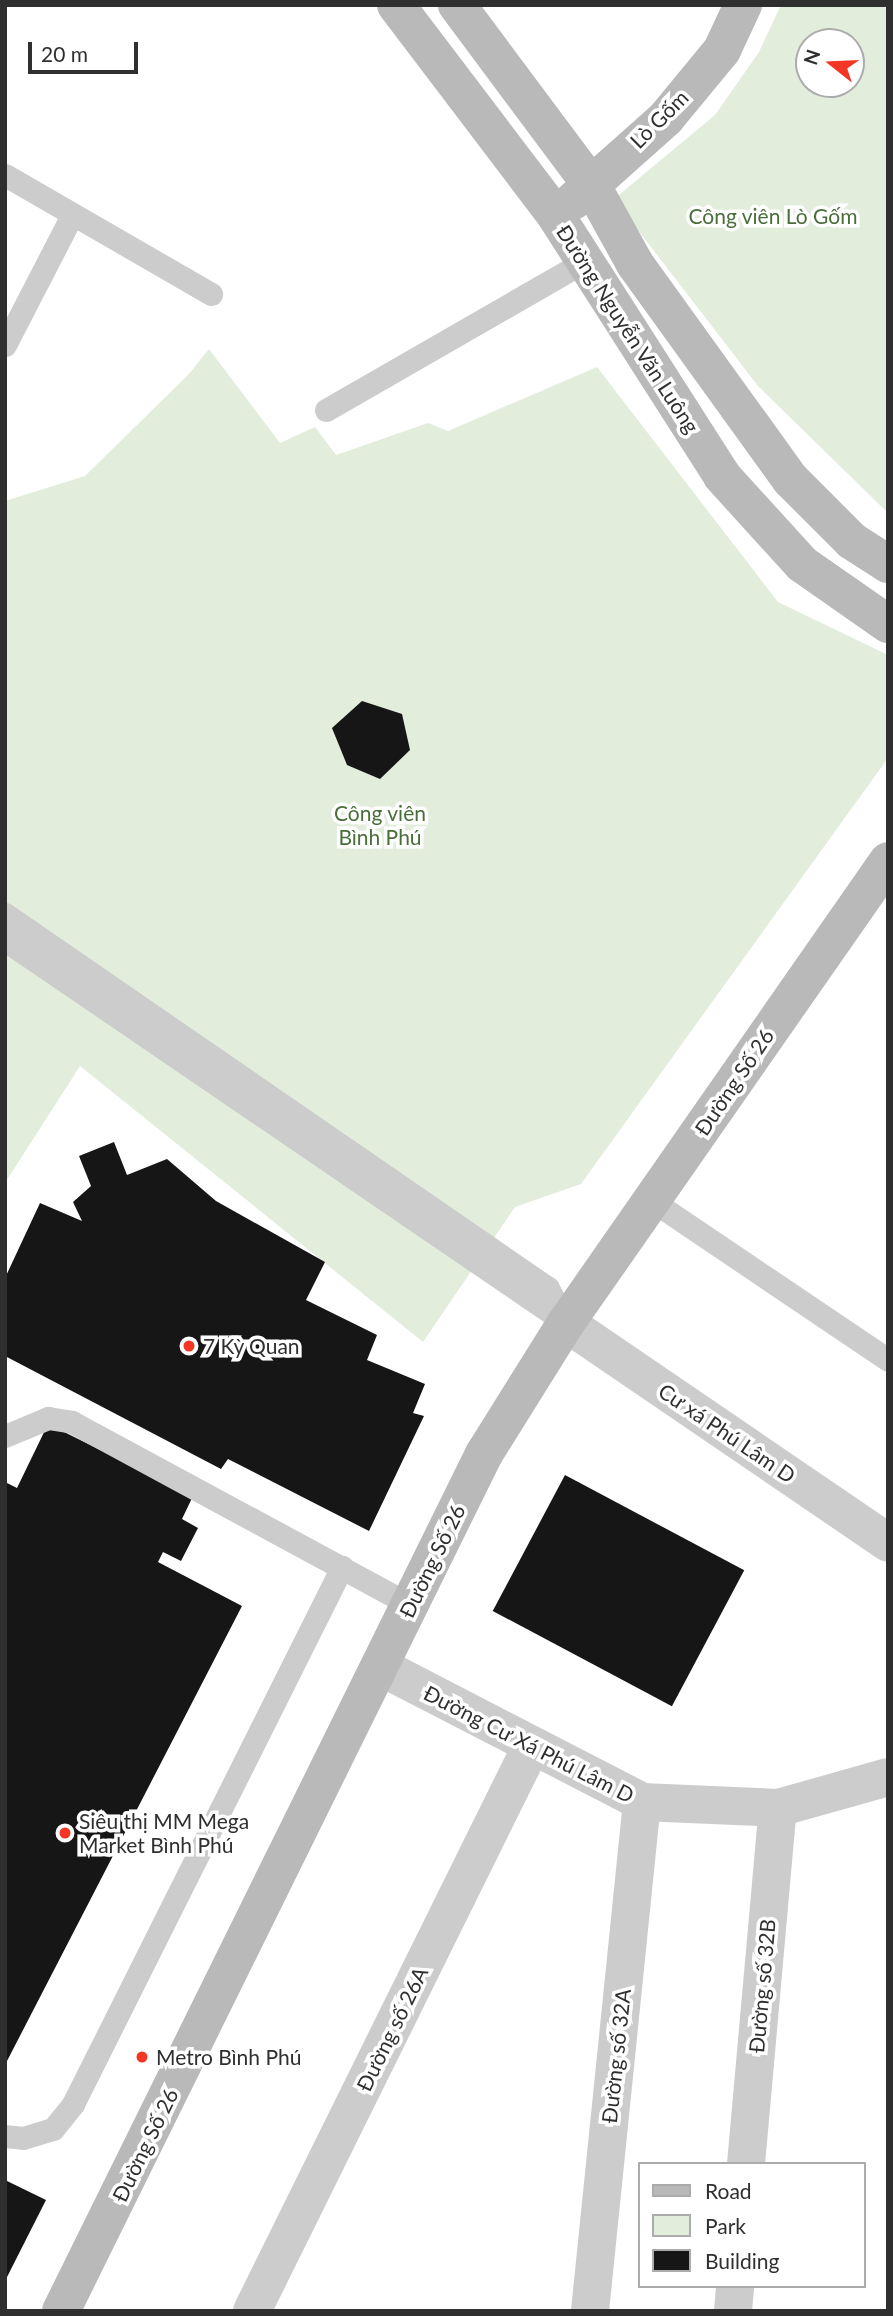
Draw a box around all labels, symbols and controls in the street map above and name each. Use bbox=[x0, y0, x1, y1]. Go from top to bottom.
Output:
scale bar bbox=[32, 28, 142, 72]
north arrow bbox=[795, 28, 865, 98]
text: 20 m bbox=[41, 41, 88, 66]
text: N bbox=[798, 46, 825, 67]
street label: Lò Gốm bbox=[625, 85, 693, 153]
park label: Công viên Lò Gốm bbox=[688, 203, 858, 229]
street label: Đường Nguyễn Văn Luông bbox=[551, 220, 705, 438]
park label: Công viên Bình Phú bbox=[334, 800, 426, 850]
street label: Đường Số 26 bbox=[689, 1024, 779, 1140]
place label: 7 Kỳ Quan bbox=[203, 1333, 300, 1359]
marker: 7 Kỳ Quan bbox=[181, 1338, 197, 1354]
street label: Cư xá Phú Lâm D bbox=[654, 1378, 800, 1488]
street label: Đường Số 26 bbox=[394, 1500, 470, 1622]
street label: Đường Cư Xá Phú Lâm D bbox=[419, 1680, 639, 1808]
place label: Siêu thị MM Mega Market Bình Phú bbox=[79, 1808, 249, 1858]
marker: Siêu thị MM Mega Market Bình Phú bbox=[57, 1825, 73, 1841]
street label: Đường số 32B bbox=[744, 1918, 780, 2054]
street label: Đường số 26A bbox=[351, 1963, 433, 2095]
street label: Đường số 32A bbox=[596, 1988, 636, 2124]
place label: Metro Bình Phú bbox=[156, 2044, 301, 2070]
marker: Metro Bình Phú bbox=[134, 2049, 150, 2065]
street label: Đường Số 26 bbox=[107, 2084, 183, 2206]
legend bbox=[638, 2162, 865, 2288]
text: Road bbox=[705, 2178, 752, 2203]
text: Park bbox=[705, 2213, 746, 2238]
text: Building bbox=[705, 2248, 780, 2273]

